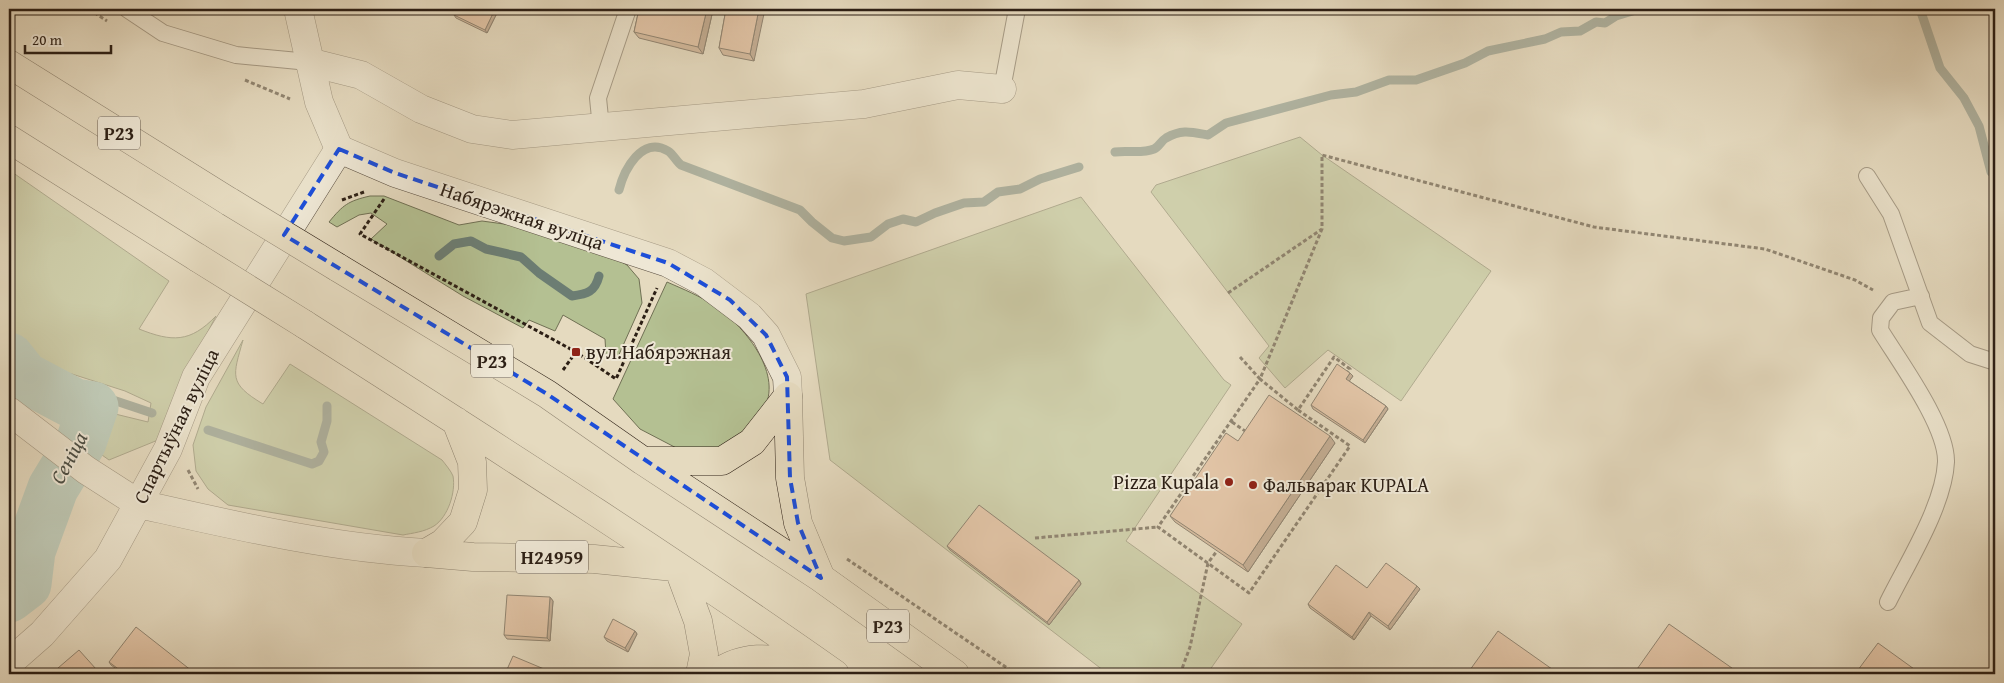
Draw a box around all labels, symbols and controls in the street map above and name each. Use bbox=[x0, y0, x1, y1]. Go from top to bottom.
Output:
scale bar bbox=[25, 22, 111, 54]
text: 20 m bbox=[32, 29, 63, 50]
road number: Р23 bbox=[98, 116, 140, 150]
street label: Набярэжная вуліца bbox=[437, 174, 608, 257]
place label: вул.Набярэжная bbox=[586, 337, 731, 366]
street label: Спартыўная вуліца bbox=[125, 343, 226, 508]
road number: Р23 bbox=[471, 344, 513, 378]
marker: вул.Набярэжная bbox=[570, 346, 582, 358]
water label: Сеніца bbox=[42, 426, 95, 489]
place label: Pizza Kupala bbox=[1113, 467, 1220, 496]
place label: Фальварак KUPALA bbox=[1263, 470, 1429, 499]
marker: Pizza Kupala bbox=[1223, 476, 1235, 488]
marker: Фальварак KUPALA bbox=[1247, 479, 1259, 491]
road number: Н24959 bbox=[516, 540, 588, 574]
road number: Р23 bbox=[867, 610, 909, 642]

